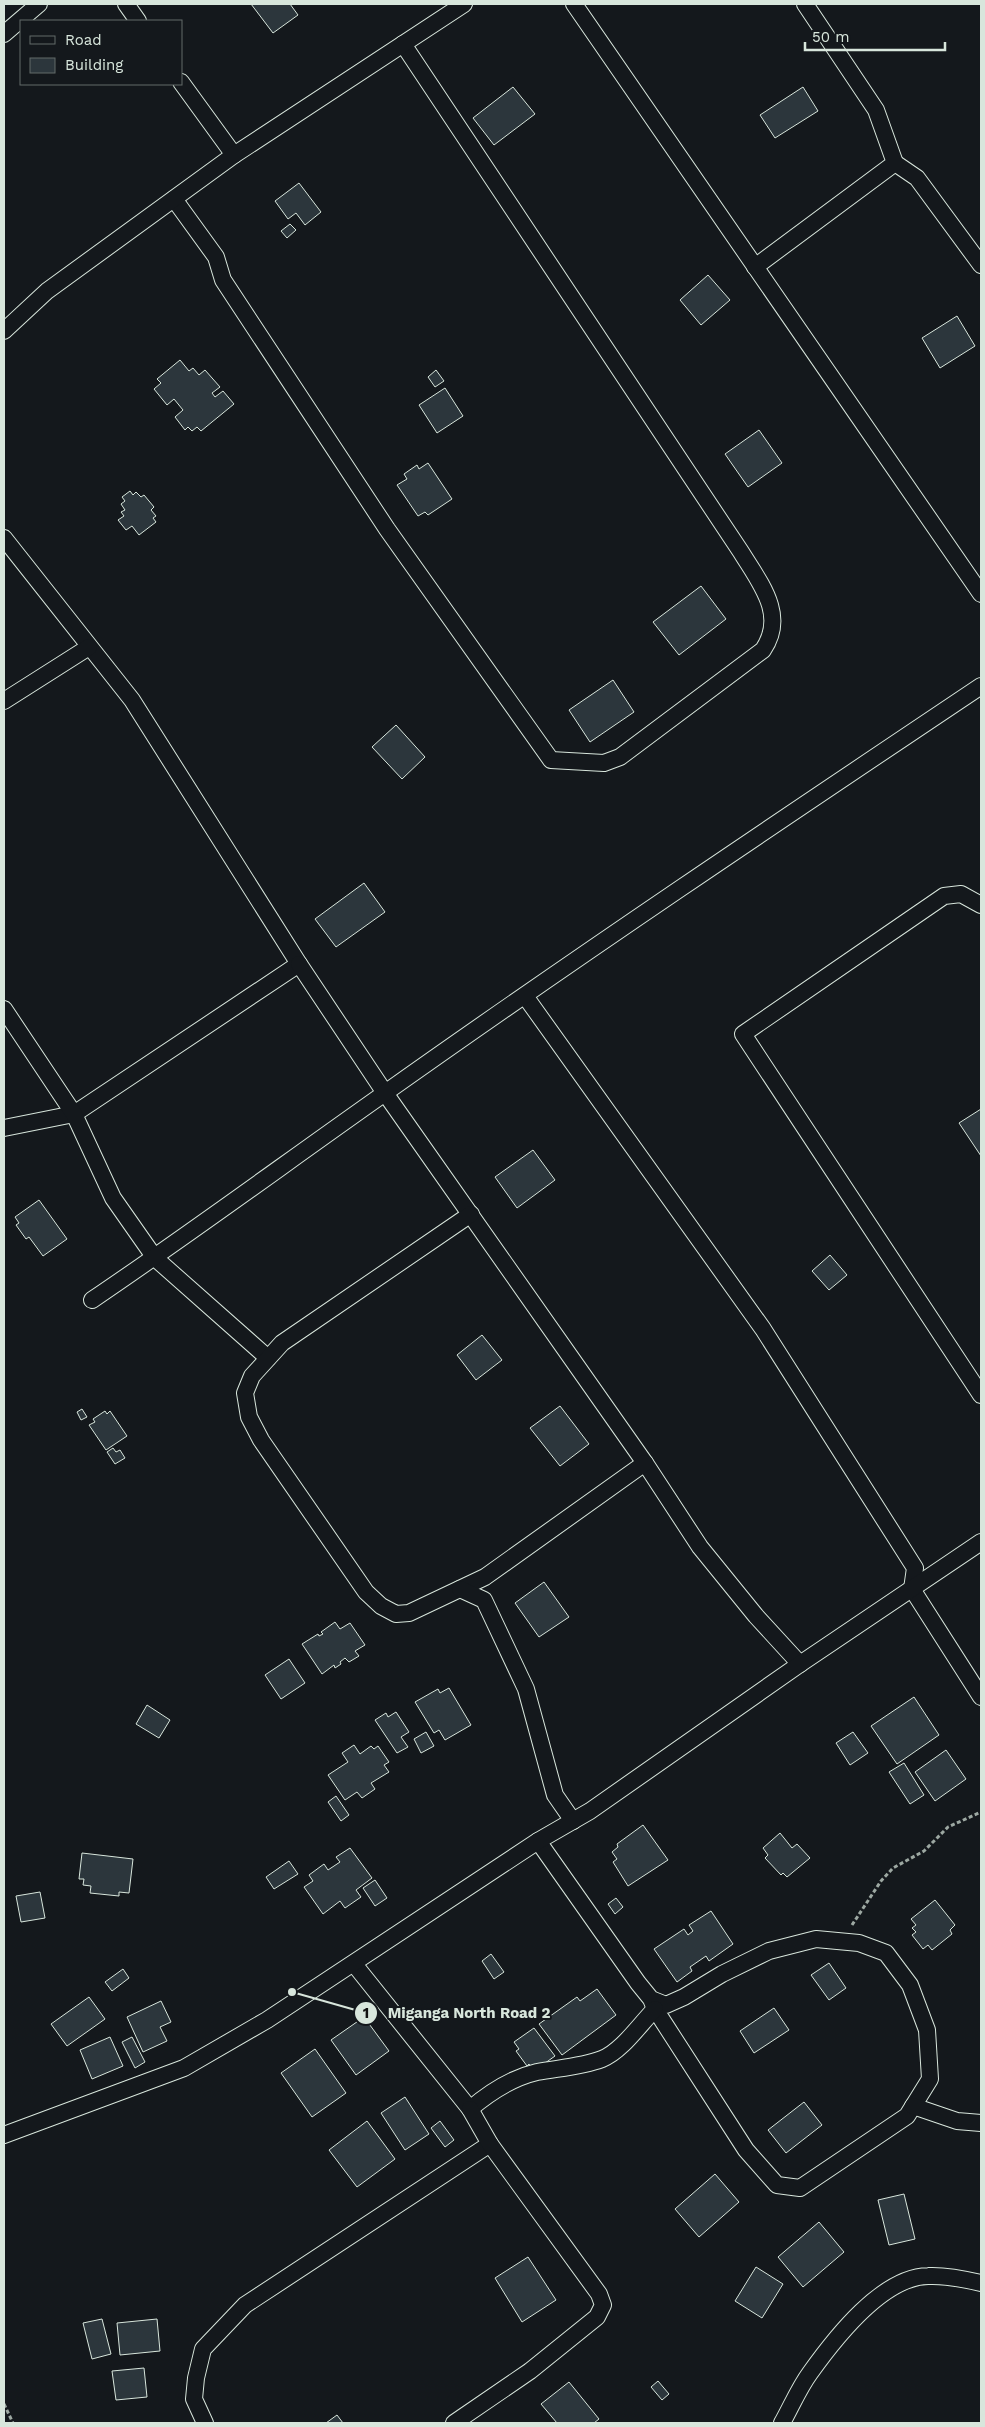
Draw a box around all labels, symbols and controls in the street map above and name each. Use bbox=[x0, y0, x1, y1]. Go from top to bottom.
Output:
legend bbox=[20, 20, 182, 85]
scale bar bbox=[805, 20, 945, 52]
text: 50 m bbox=[812, 28, 849, 46]
text: Road bbox=[65, 31, 102, 49]
text: Building bbox=[65, 56, 123, 74]
callout: Miganga North Road 2 bbox=[353, 1998, 561, 2028]
text: 1 bbox=[363, 2004, 369, 2022]
text: Miganga North Road 2 bbox=[388, 2004, 550, 2022]

